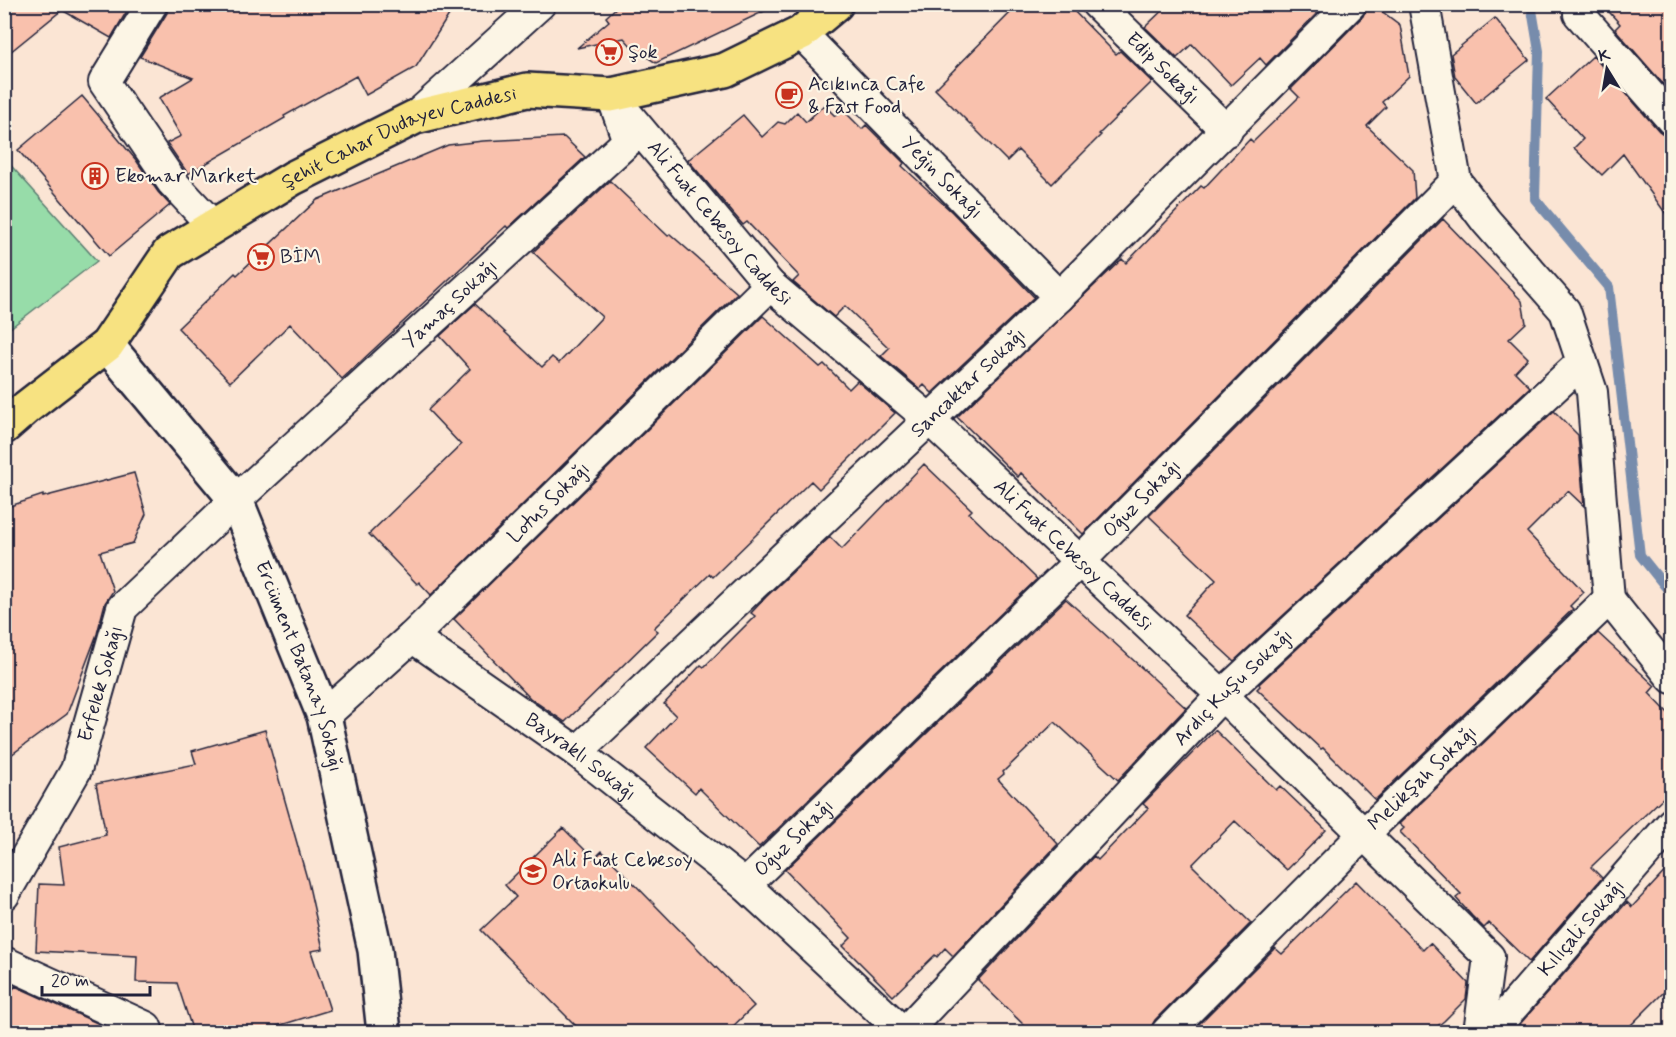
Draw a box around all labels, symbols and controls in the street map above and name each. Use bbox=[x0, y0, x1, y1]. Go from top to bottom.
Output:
street label: Edip Sokağı bbox=[1120, 26, 1206, 111]
supermarket icon: Şok bbox=[594, 37, 624, 67]
place label: Şok bbox=[628, 39, 658, 66]
north arrow bbox=[1577, 39, 1637, 99]
text: K bbox=[1597, 44, 1613, 67]
place label: Acıkınca Cafe & Fast Food bbox=[808, 71, 926, 121]
street label: Şehit Cahar Dudayev Caddesi bbox=[276, 80, 519, 195]
cafe icon: Acıkınca Cafe & Fast Food bbox=[774, 80, 804, 110]
street label: Yeğin Sokağı bbox=[895, 130, 989, 225]
street label: Ali Fuat Cebesoy Caddesi bbox=[641, 135, 798, 312]
building icon: Ekomar Market bbox=[80, 161, 110, 191]
place label: Ekomar Market bbox=[115, 163, 257, 190]
supermarket icon: BİM bbox=[246, 242, 276, 272]
place label: BİM bbox=[280, 244, 321, 271]
street label: Yamaç Sokağı bbox=[397, 253, 504, 355]
street label: Sancaktar Sokağı bbox=[905, 322, 1032, 444]
street label: Oğuz Sokağı bbox=[1097, 453, 1187, 544]
street label: Lotus Sokağı bbox=[501, 456, 596, 549]
street label: Ali Fuat Cebesoy Caddesi bbox=[988, 473, 1159, 637]
street label: Ercüment Batanay Sokağı bbox=[249, 557, 349, 774]
street label: Erfelek Sokağı bbox=[71, 622, 130, 745]
street label: Ardıç Kuşu Sokağı bbox=[1167, 623, 1299, 752]
street label: Bayraklı Sokağı bbox=[520, 706, 642, 807]
street label: Melikşah Sokağı bbox=[1362, 719, 1483, 837]
street label: Oğuz Sokağı bbox=[748, 793, 840, 883]
place label: Ali Fuat Cebesoy Ortaokulu bbox=[552, 847, 693, 897]
school or university icon: Ali Fuat Cebesoy Ortaokulu bbox=[518, 856, 548, 886]
street label: Kılıçali Sokağı bbox=[1532, 873, 1631, 982]
scale bar bbox=[42, 959, 150, 997]
text: 20 m bbox=[51, 969, 89, 993]

